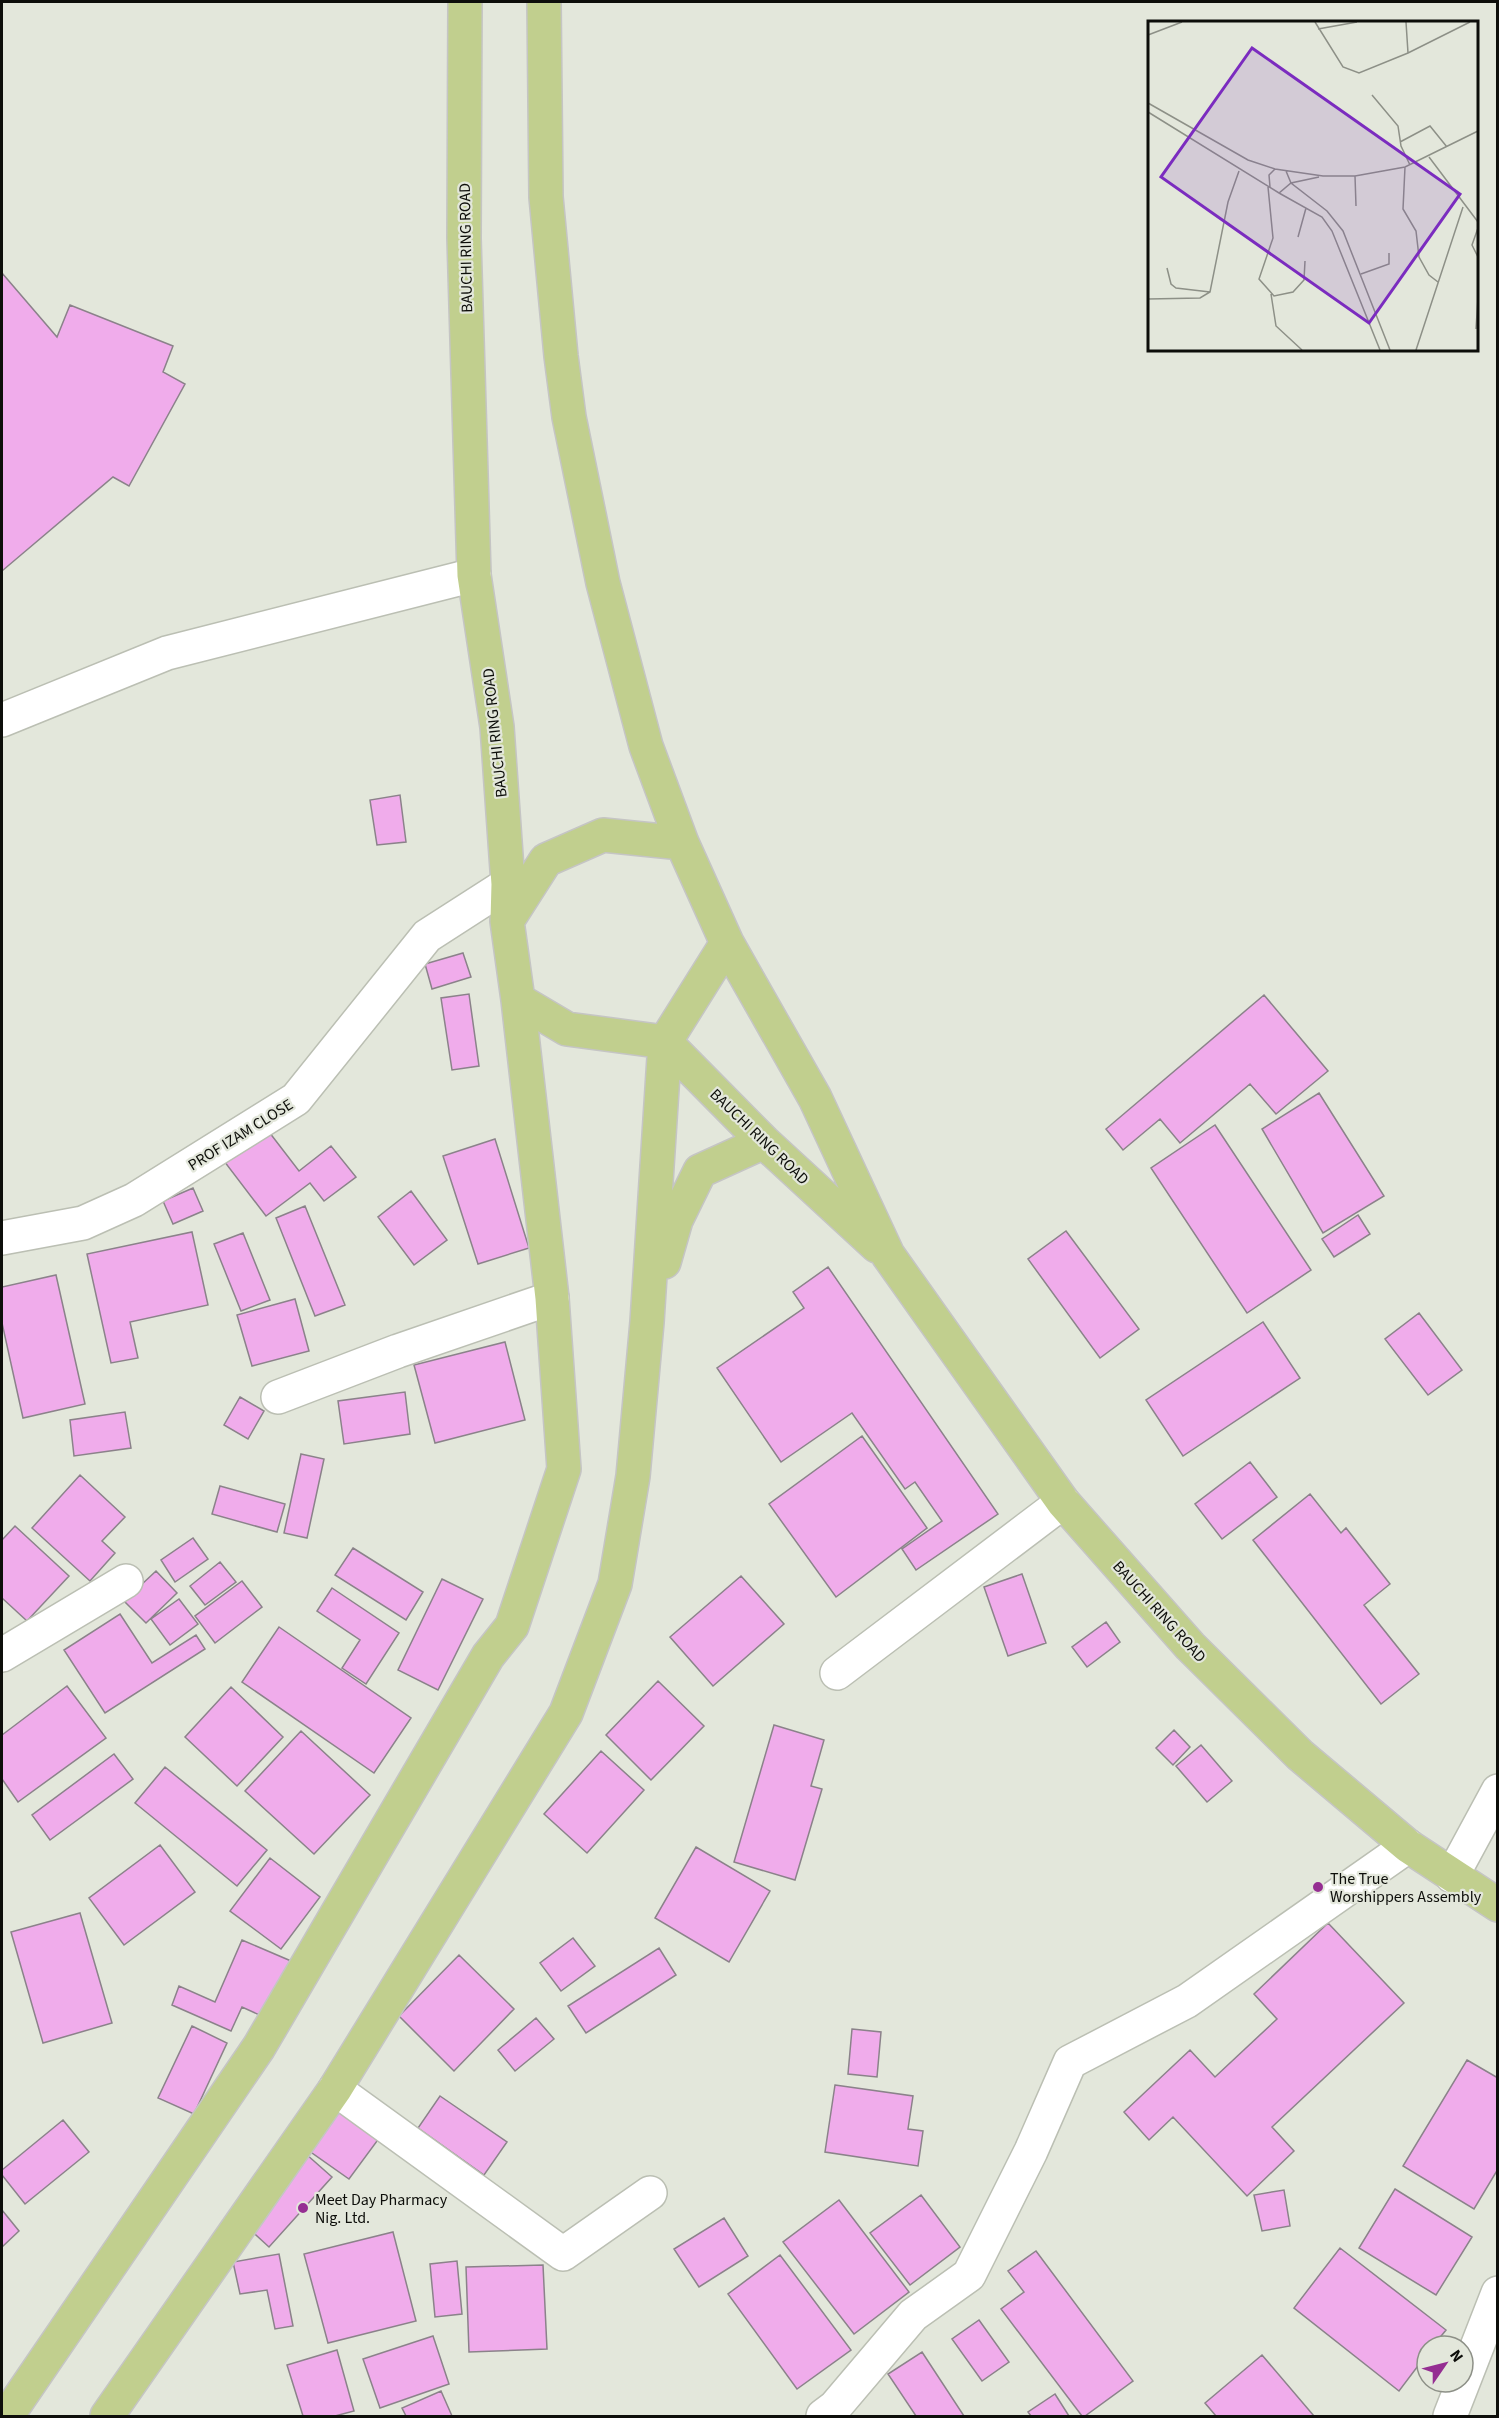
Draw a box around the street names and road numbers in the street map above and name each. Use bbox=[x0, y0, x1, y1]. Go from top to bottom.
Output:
street label: BAUCHI RING ROAD bbox=[454, 183, 478, 313]
street label: BAUCHI RING ROAD bbox=[477, 667, 513, 799]
street label: BAUCHI RING ROAD bbox=[705, 1084, 814, 1190]
street label: PROF IZAM CLOSE bbox=[184, 1094, 297, 1176]
street label: BAUCHI RING ROAD bbox=[1108, 1556, 1211, 1667]

